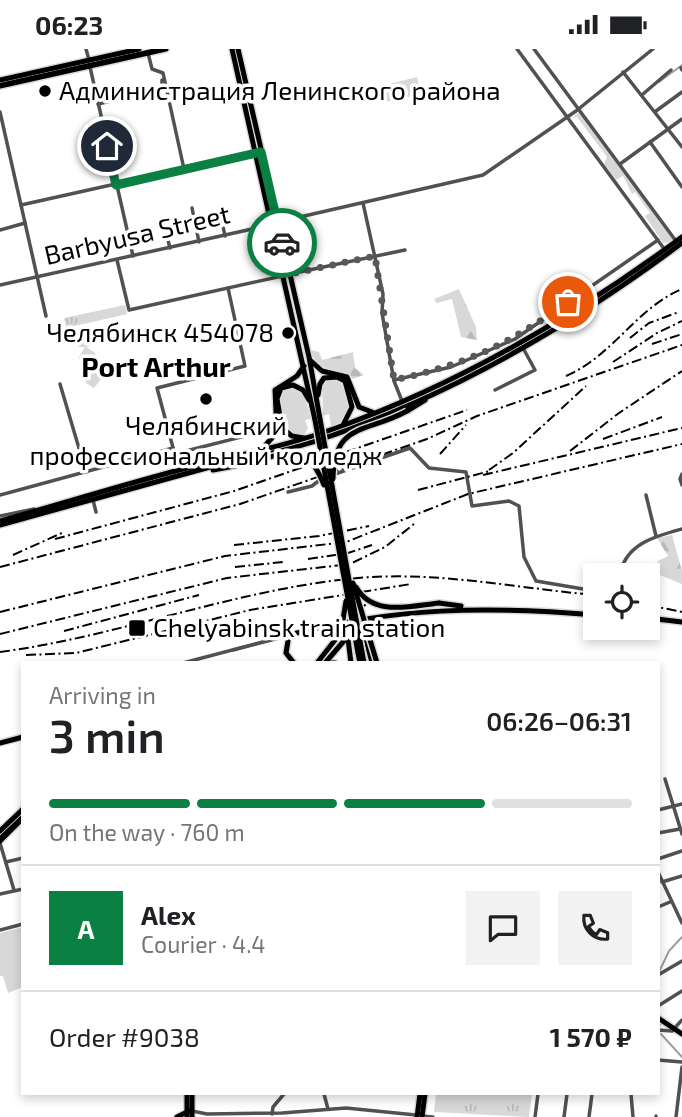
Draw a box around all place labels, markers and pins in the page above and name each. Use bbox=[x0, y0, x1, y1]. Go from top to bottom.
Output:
place label: Администрация Ленинского района bbox=[59, 74, 501, 105]
marker: Администрация Ленинского района bbox=[37, 83, 53, 99]
pin bbox=[77, 116, 137, 176]
pin bbox=[538, 272, 598, 332]
place label: Челябинск 454078 bbox=[46, 316, 274, 347]
marker: Челябинск 454078 bbox=[280, 325, 296, 341]
marker: Челябинский профессиональный колледж bbox=[198, 391, 214, 407]
place label: Челябинский профессиональный колледж bbox=[30, 409, 382, 470]
place label: Chelyabinsk train station bbox=[153, 611, 445, 642]
marker: Chelyabinsk train station bbox=[127, 618, 147, 638]

